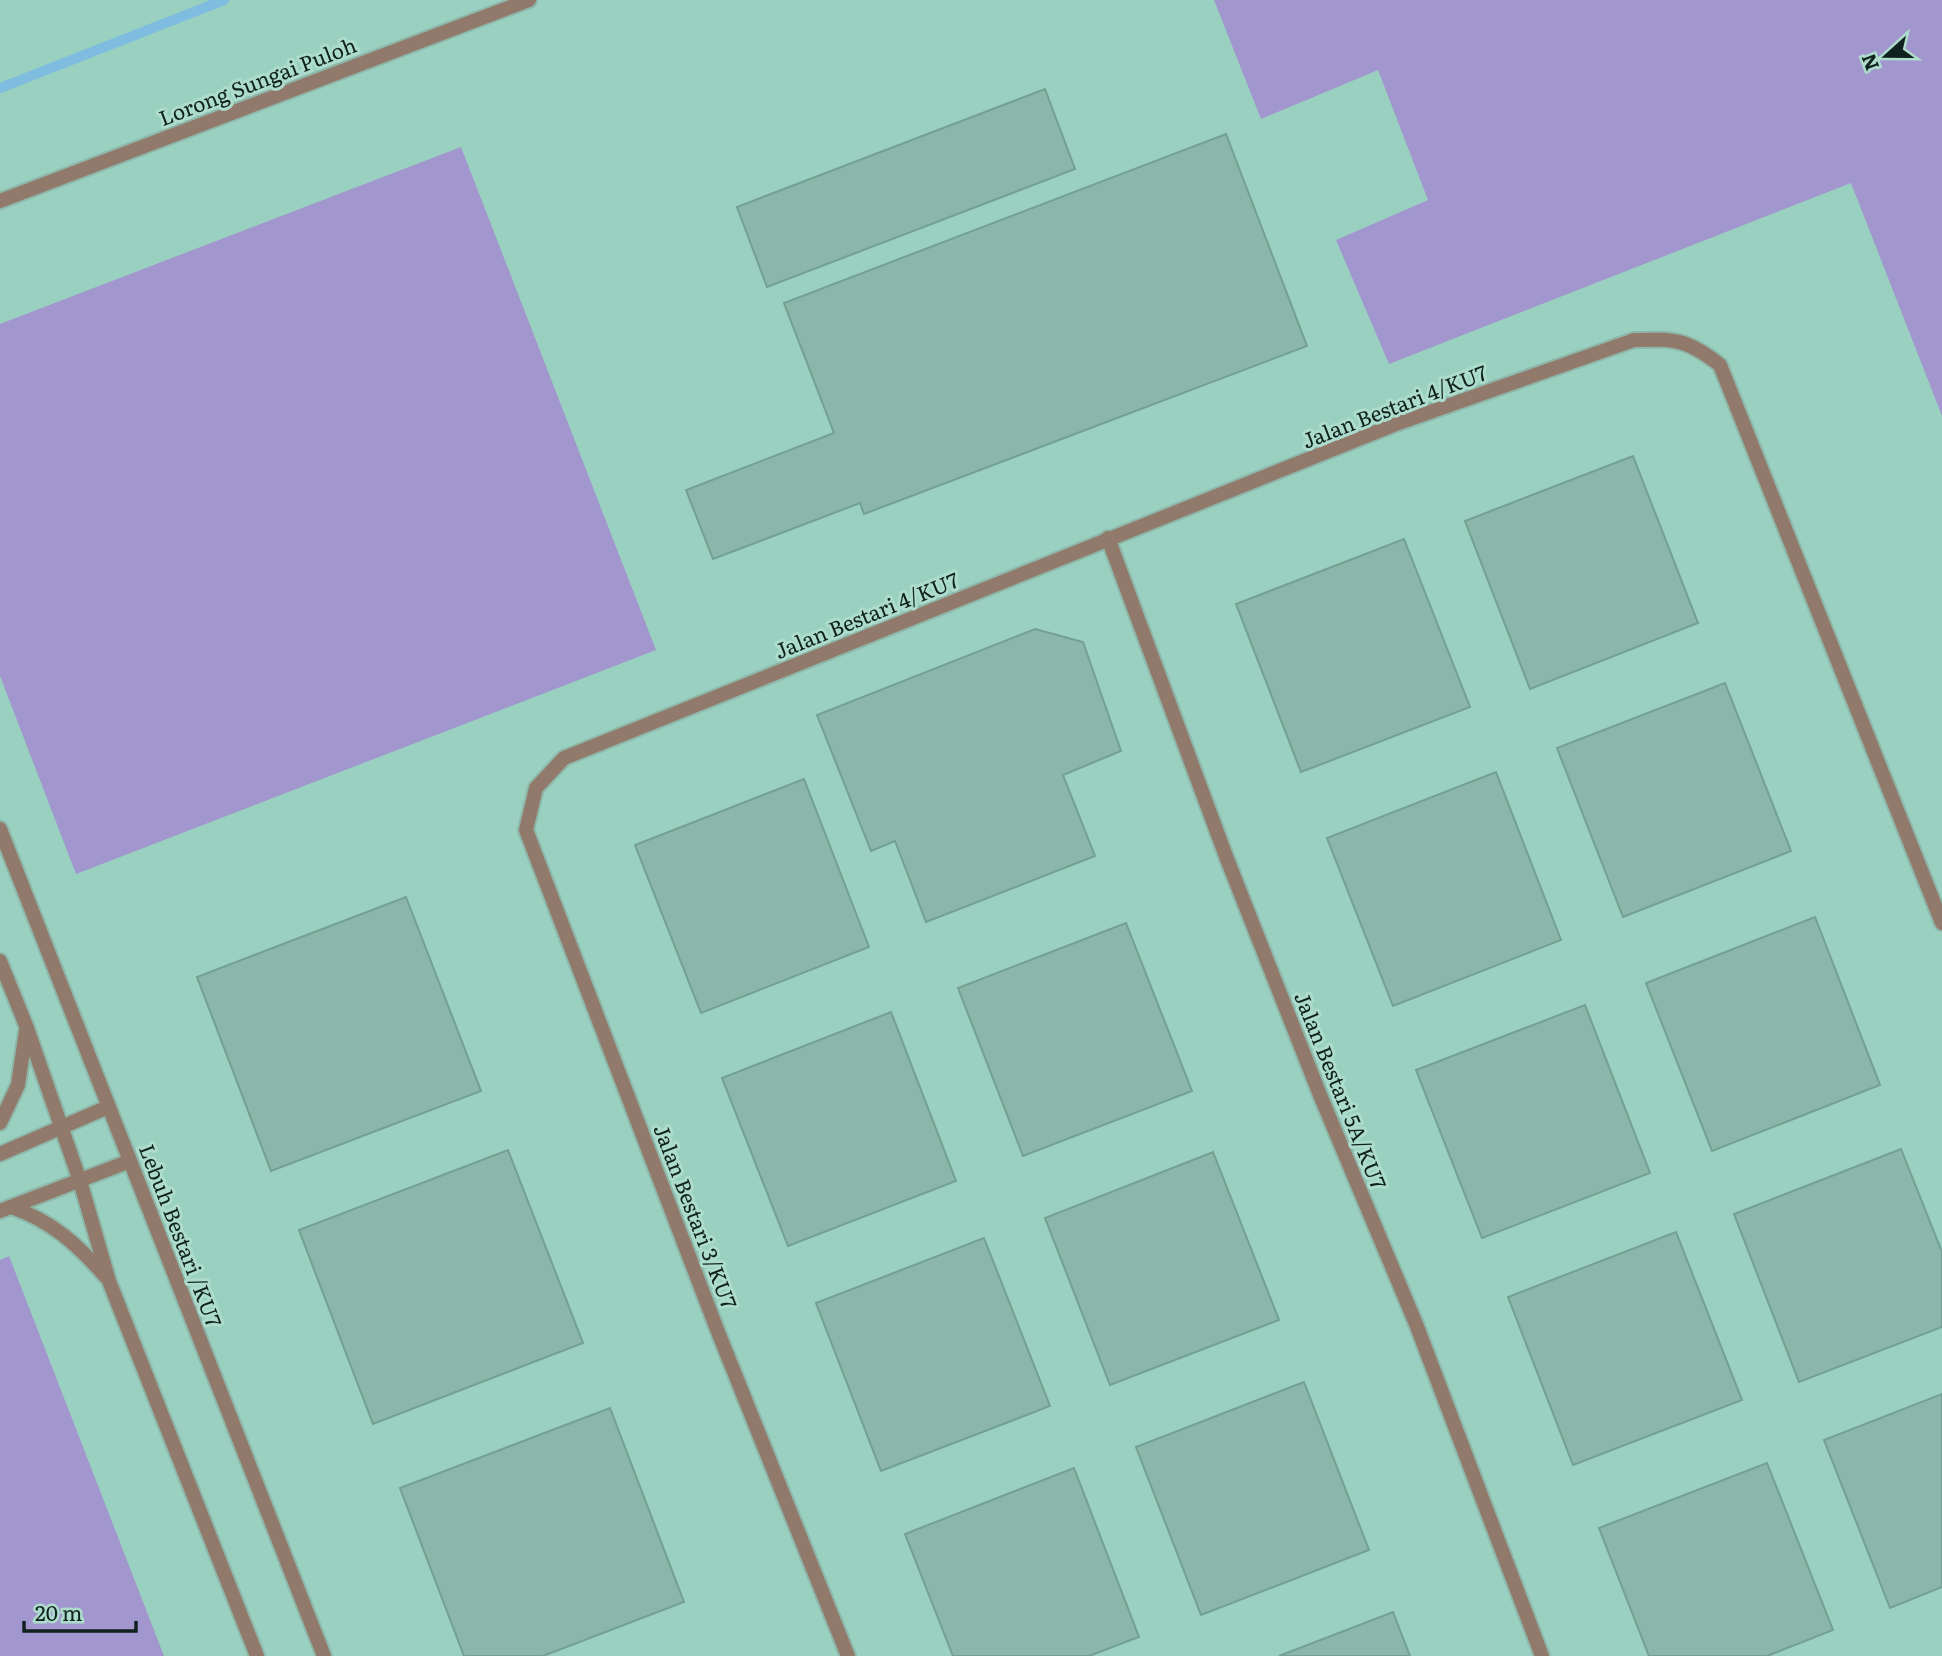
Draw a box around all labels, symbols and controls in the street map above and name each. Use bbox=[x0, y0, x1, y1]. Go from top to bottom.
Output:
north arrow bbox=[1851, 21, 1921, 91]
street label: Lorong Sungai Puloh bbox=[154, 28, 360, 132]
text: N bbox=[1853, 50, 1885, 75]
street label: Jalan Bestari 4/KU7 bbox=[1297, 355, 1491, 455]
street label: Jalan Bestari 4/KU7 bbox=[769, 563, 963, 665]
street label: Jalan Bestari 5A/KU7 bbox=[1288, 987, 1396, 1194]
street label: Jalan Bestari 3/KU7 bbox=[647, 1119, 747, 1313]
street label: Lebuh Bestari /KU7 bbox=[133, 1139, 231, 1331]
scale bar bbox=[24, 1590, 136, 1634]
text: 20 m bbox=[35, 1596, 82, 1627]

